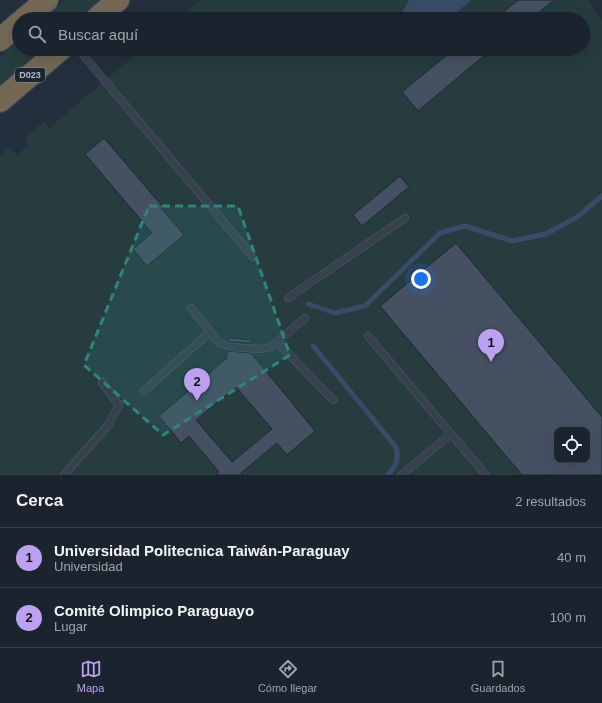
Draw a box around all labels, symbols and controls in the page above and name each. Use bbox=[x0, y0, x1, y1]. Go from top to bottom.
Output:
search box bbox=[12, 12, 590, 56]
icon: search bbox=[26, 23, 48, 45]
text: Buscar aquí bbox=[58, 26, 138, 43]
road number: D023 bbox=[15, 68, 45, 82]
your location bbox=[411, 269, 431, 289]
pin: 1 bbox=[478, 329, 504, 362]
pin: 2 bbox=[184, 368, 210, 401]
map controls bbox=[554, 427, 590, 463]
button: locate bbox=[554, 427, 590, 463]
text: Cerca bbox=[16, 491, 63, 510]
text: 2 resultados bbox=[515, 494, 586, 509]
text: Universidad Politecnica Taiwán-Paraguay bbox=[54, 542, 350, 559]
text: 1 bbox=[25, 550, 33, 565]
text: 40 m bbox=[557, 550, 586, 565]
text: Universidad bbox=[54, 559, 123, 574]
text: Comité Olimpico Paraguayo bbox=[54, 602, 254, 619]
text: 2 bbox=[25, 610, 33, 625]
text: 100 m bbox=[550, 610, 586, 625]
text: Lugar bbox=[54, 619, 87, 634]
tab: Mapa bbox=[77, 658, 104, 694]
tab: Cómo llegar bbox=[258, 658, 317, 694]
tab: Guardados bbox=[471, 658, 525, 694]

